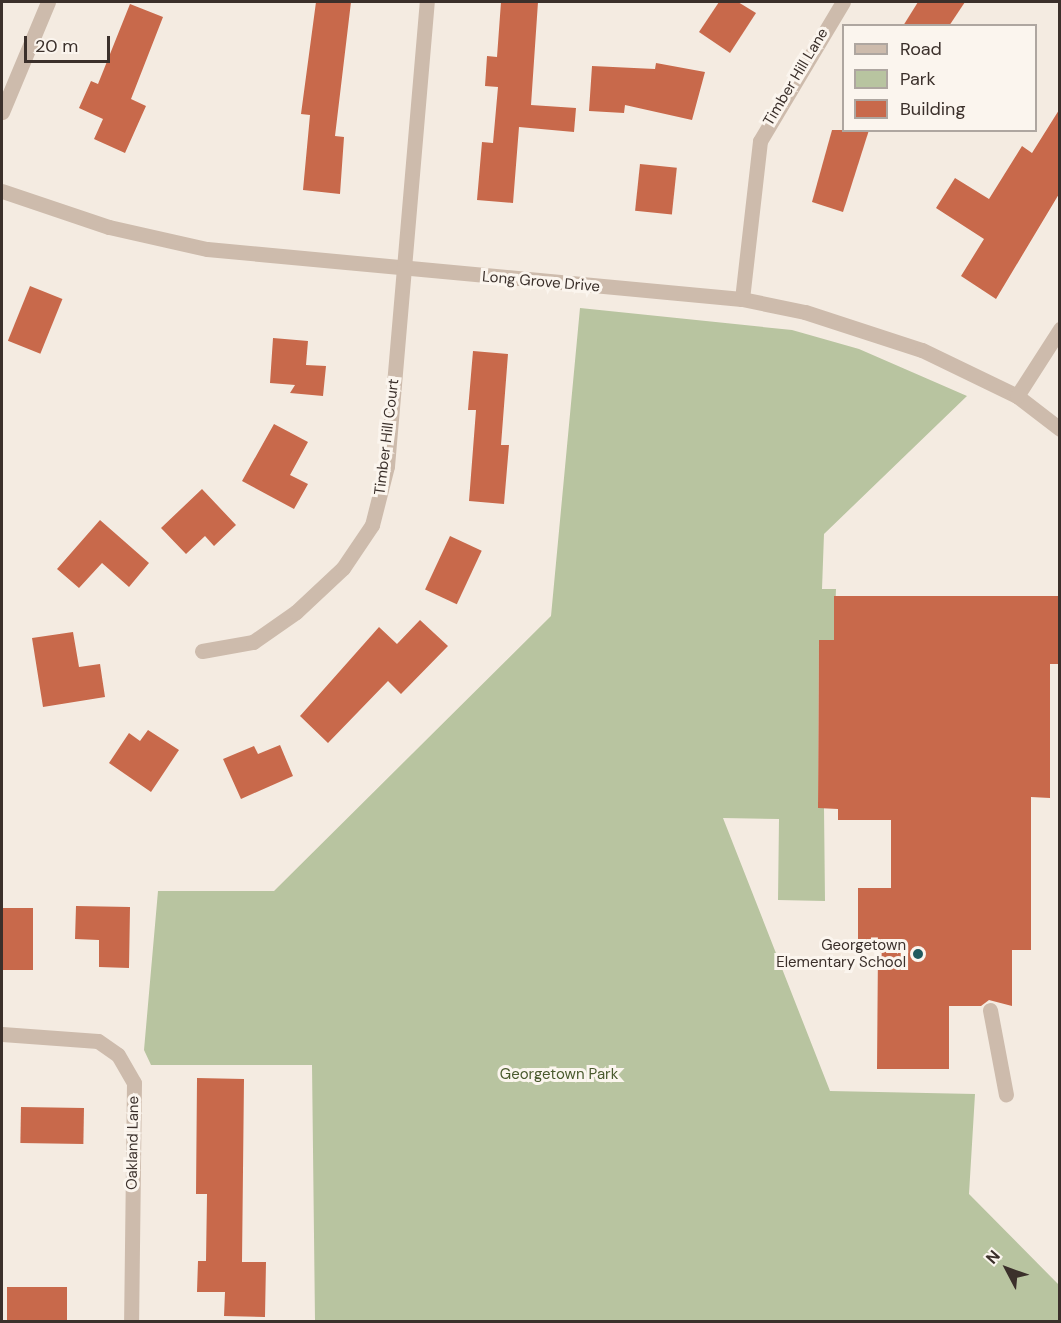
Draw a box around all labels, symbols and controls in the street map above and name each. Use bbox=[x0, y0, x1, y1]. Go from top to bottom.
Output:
scale bar bbox=[27, 24, 112, 62]
legend bbox=[842, 24, 1037, 132]
street label: Timber Hill Lane bbox=[760, 25, 832, 129]
text: 20 m bbox=[35, 34, 78, 58]
text: Road bbox=[900, 37, 942, 61]
text: Park bbox=[900, 67, 936, 91]
text: Building bbox=[900, 97, 965, 121]
street label: Long Grove Drive bbox=[481, 268, 601, 296]
street label: Timber Hill Court bbox=[371, 378, 403, 496]
place label: Georgetown Elementary School bbox=[776, 936, 906, 971]
marker: Georgetown Elementary School bbox=[911, 947, 925, 961]
park label: Georgetown Park bbox=[500, 1066, 618, 1084]
street label: Oakland Lane bbox=[123, 1096, 143, 1190]
north arrow bbox=[977, 1239, 1037, 1299]
text: N bbox=[981, 1246, 1005, 1268]

